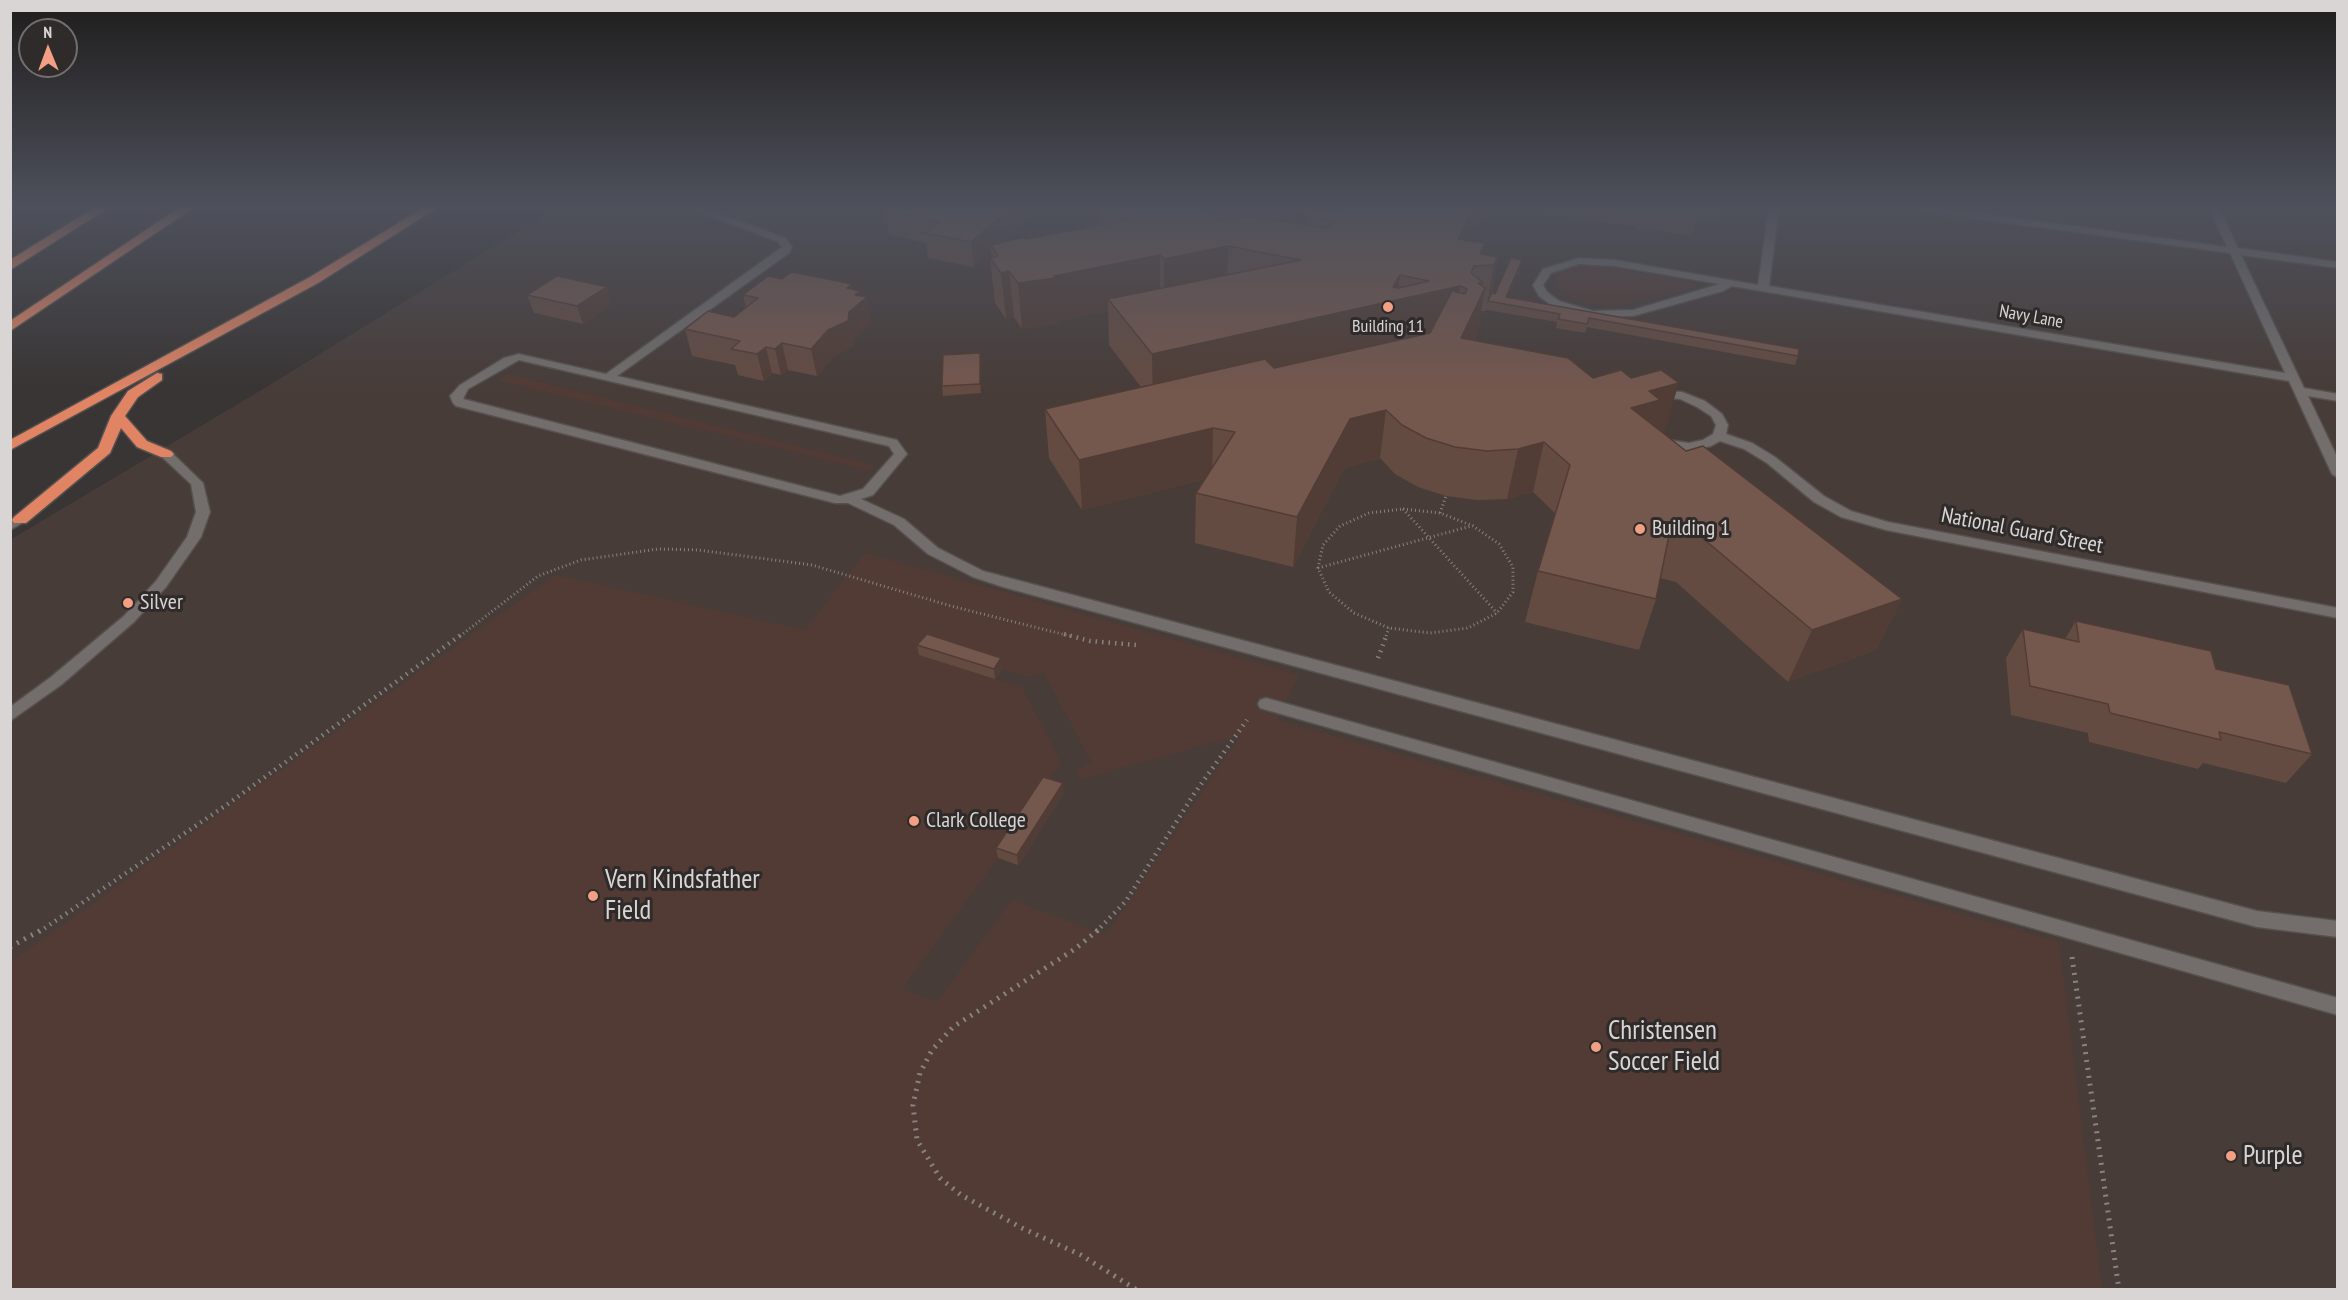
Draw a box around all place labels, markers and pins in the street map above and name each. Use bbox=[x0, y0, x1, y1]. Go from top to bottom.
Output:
marker: Building 11 bbox=[1381, 300, 1395, 314]
place label: Building 11 bbox=[1352, 316, 1424, 338]
place label: Building 1 bbox=[1652, 516, 1730, 542]
marker: Building 1 bbox=[1633, 522, 1647, 536]
place label: Silver bbox=[140, 590, 183, 616]
marker: Silver bbox=[121, 596, 135, 610]
place label: Clark College bbox=[926, 808, 1026, 834]
marker: Clark College bbox=[907, 814, 921, 828]
place label: Vern Kindsfather Field bbox=[605, 864, 760, 927]
marker: Vern Kindsfather Field bbox=[586, 889, 600, 903]
place label: Christensen Soccer Field bbox=[1608, 1015, 1720, 1078]
marker: Christensen Soccer Field bbox=[1589, 1040, 1603, 1054]
place label: Purple bbox=[2243, 1140, 2303, 1172]
marker: Purple bbox=[2224, 1149, 2238, 1163]

